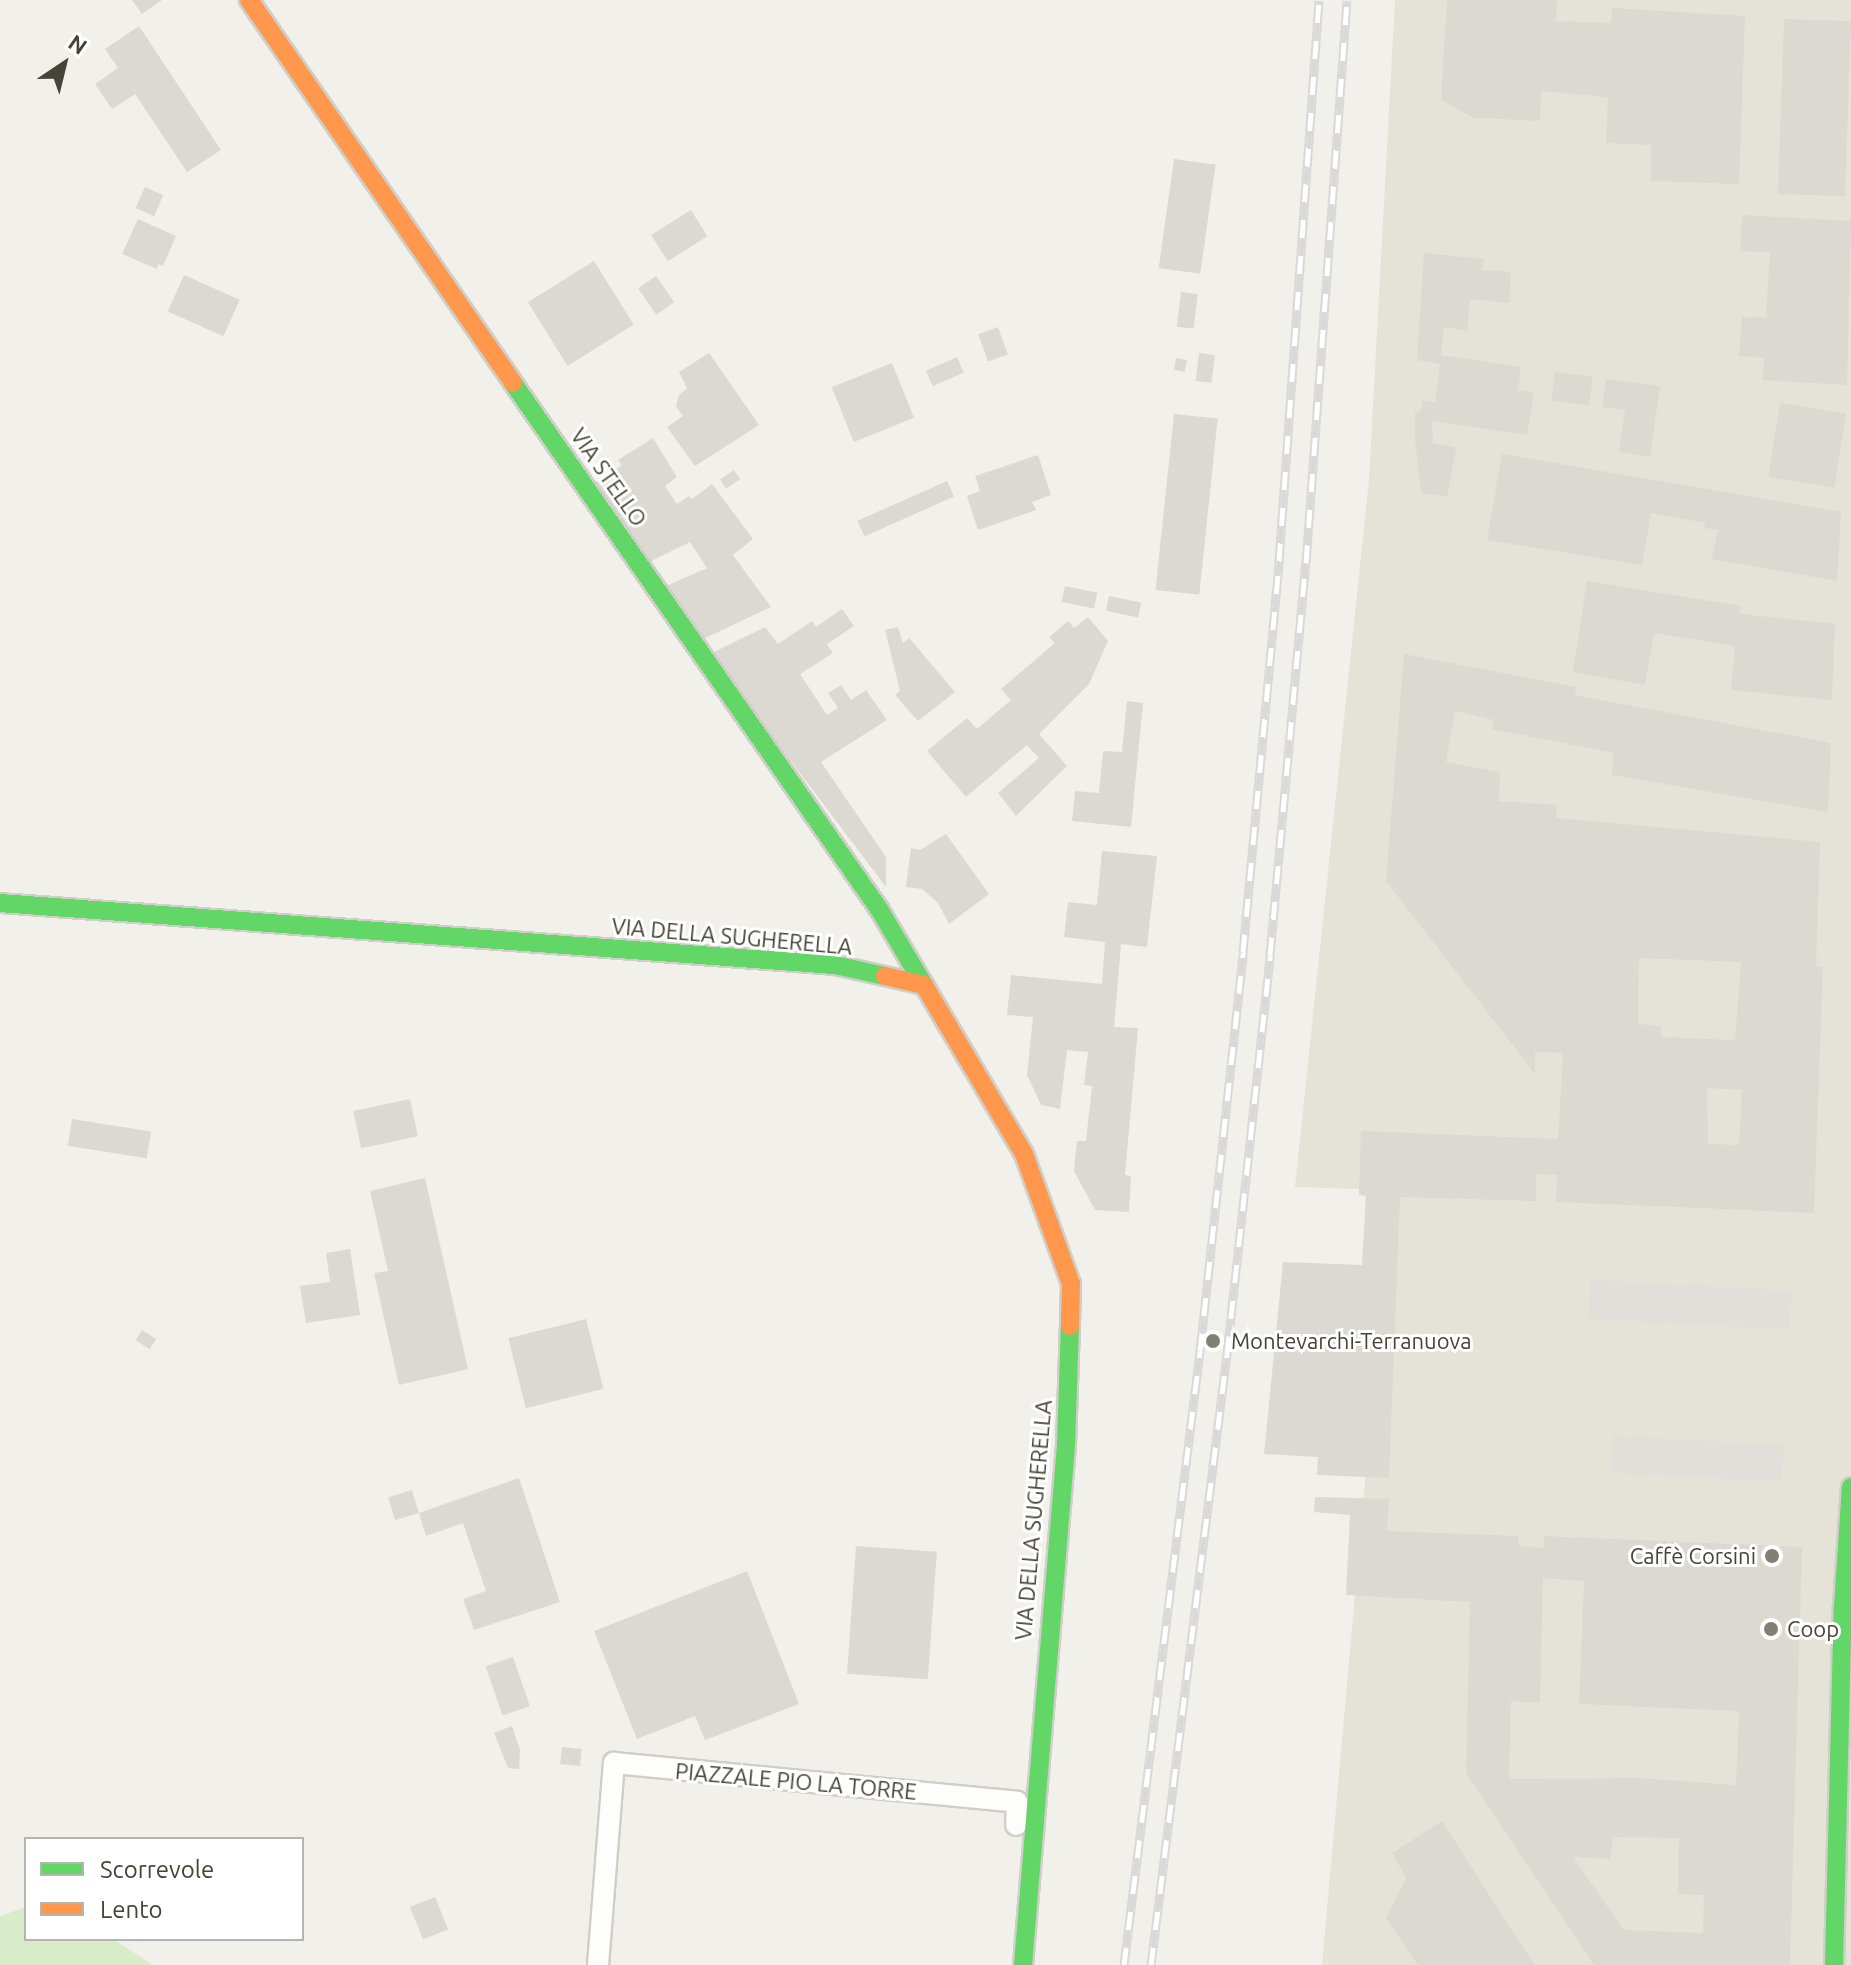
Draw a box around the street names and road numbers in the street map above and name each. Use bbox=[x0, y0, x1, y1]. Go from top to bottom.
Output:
street label: VIA STELLO bbox=[566, 423, 652, 531]
street label: VIA DELLA SUGHERELLA bbox=[611, 912, 853, 960]
street label: VIA DELLA SUGHERELLA bbox=[1009, 1399, 1057, 1641]
street label: PIAZZALE PIO LA TORRE bbox=[674, 1757, 918, 1805]

